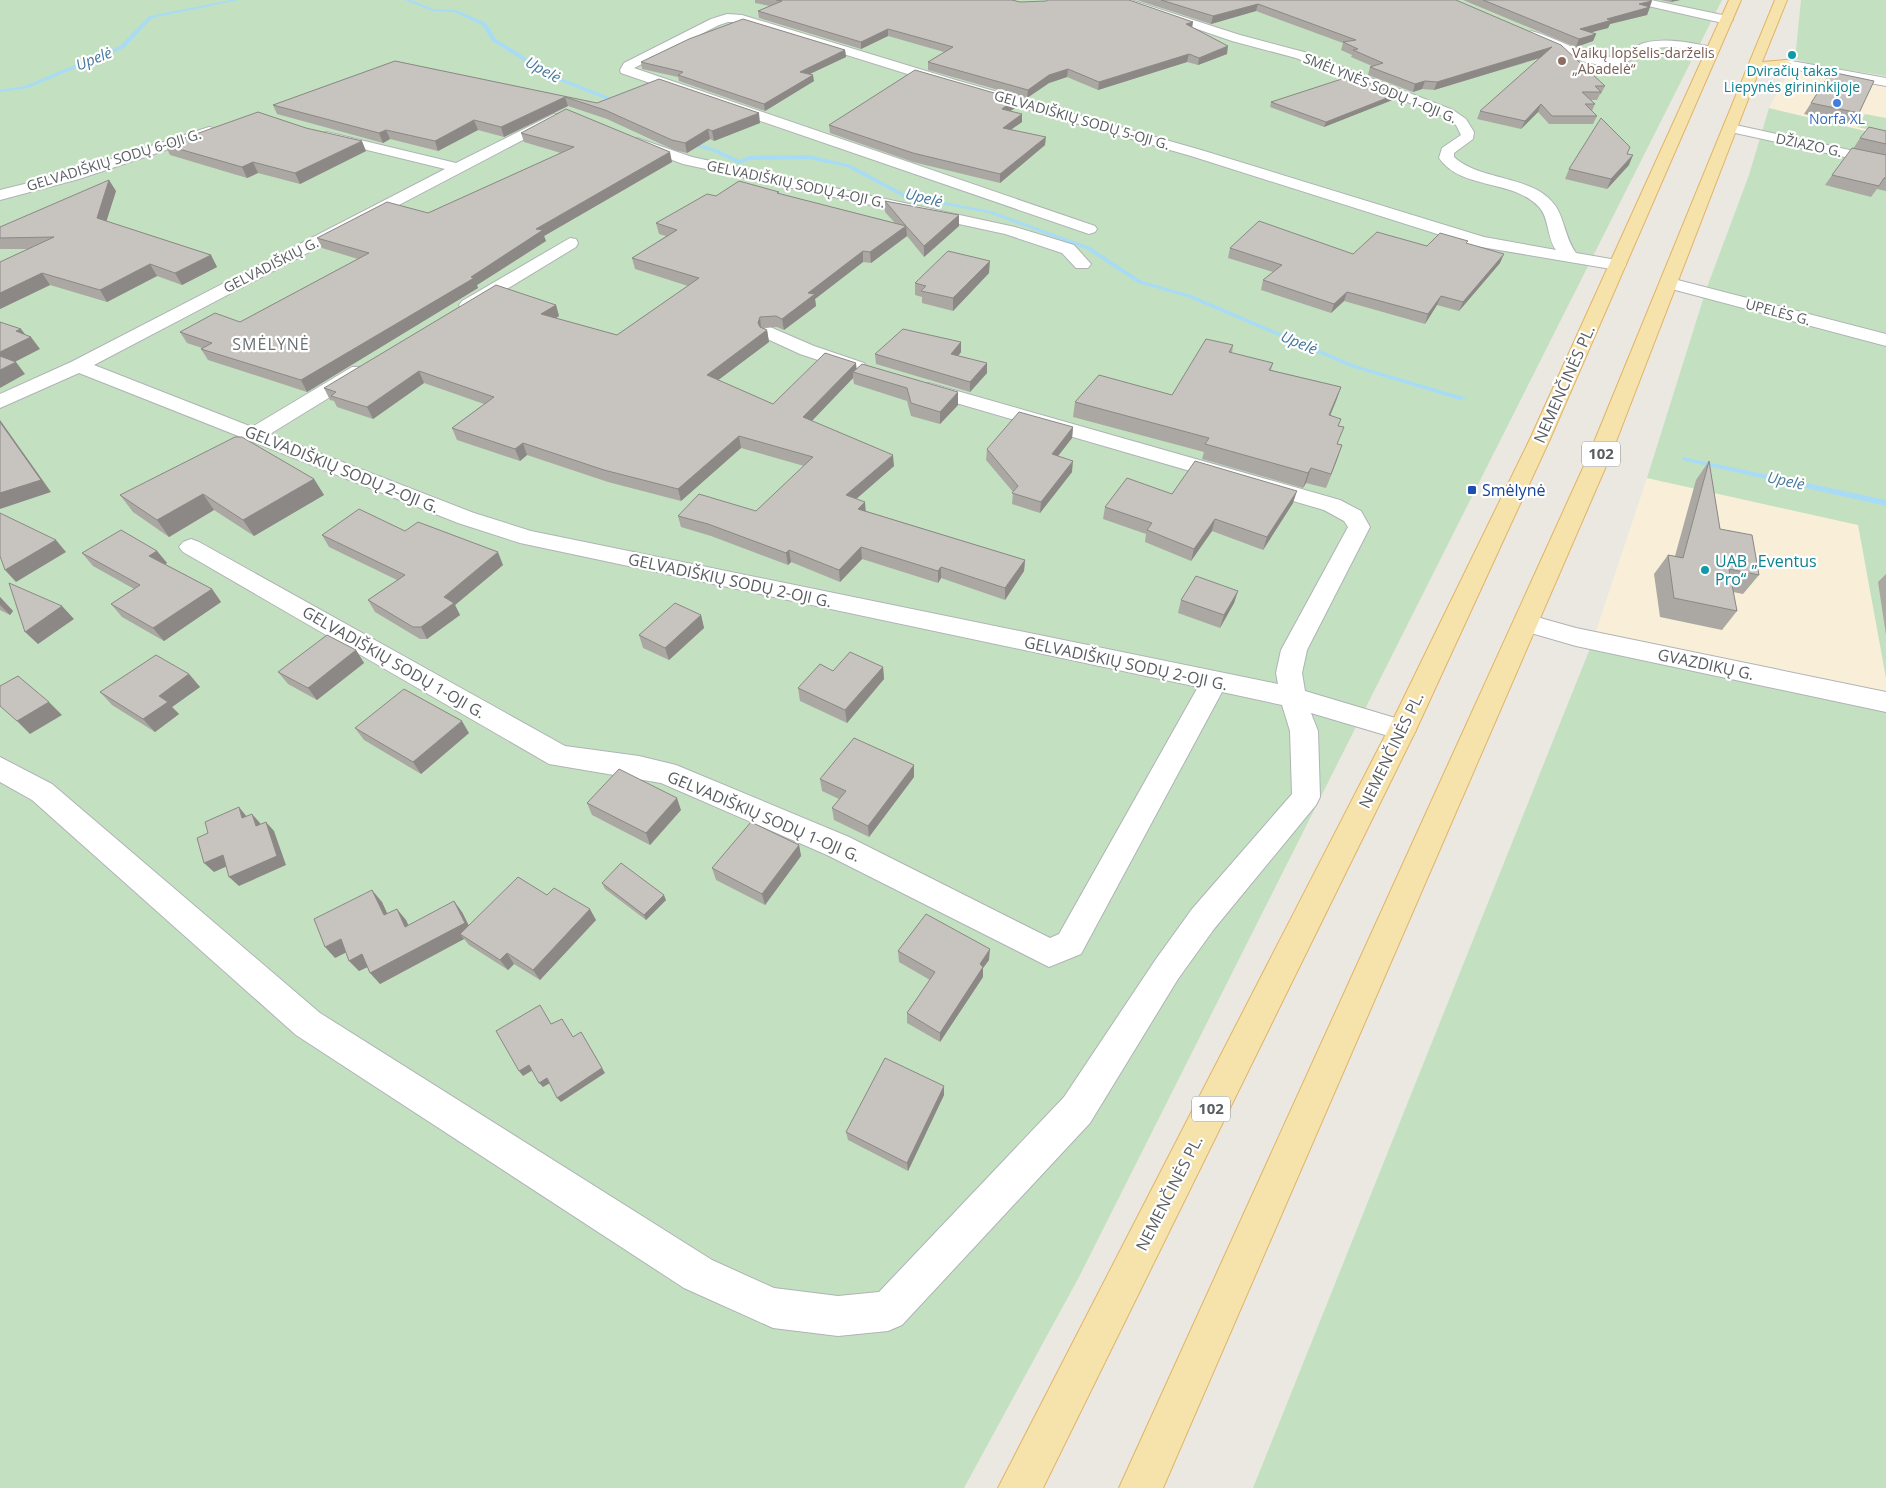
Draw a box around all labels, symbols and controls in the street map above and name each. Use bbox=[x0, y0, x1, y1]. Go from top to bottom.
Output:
water label: Upelė bbox=[72, 42, 115, 74]
place label: Vaikų lopšelis-darželis „Abadelė“ bbox=[1572, 43, 1715, 78]
street label: SMĖLYNĖS SODŲ 1-OJI G. bbox=[1301, 48, 1460, 127]
marker: Dviračių takas Liepynės girininkijoje bbox=[1786, 49, 1798, 61]
water label: Upelė bbox=[522, 51, 565, 87]
marker: Vaikų lopšelis-darželis „Abadelė“ bbox=[1556, 55, 1568, 67]
place label: Dviračių takas Liepynės girininkijoje bbox=[1724, 61, 1860, 96]
street label: GELVADIŠKIŲ SODŲ 5-OJI G. bbox=[992, 85, 1172, 154]
marker: Norfa XL bbox=[1831, 97, 1843, 109]
place label: Norfa XL bbox=[1809, 109, 1865, 128]
street label: GELVADIŠKIŲ SODŲ 6-OJI G. bbox=[24, 124, 203, 195]
street label: DŽIAZO G. bbox=[1774, 128, 1844, 161]
street label: GELVADIŠKIŲ SODŲ 4-OJI G. bbox=[705, 155, 887, 212]
water label: Upelė bbox=[904, 183, 945, 211]
street label: GELVADIŠKIŲ G. bbox=[220, 232, 322, 297]
street label: UPELĖS G. bbox=[1743, 294, 1813, 329]
street label: NEMENČINĖS PL. bbox=[1528, 322, 1600, 446]
water label: Upelė bbox=[1278, 326, 1321, 359]
district label: SMĖLYNĖ bbox=[232, 333, 310, 355]
street label: GELVADIŠKIŲ SODŲ 2-OJI G. bbox=[242, 420, 442, 518]
road number: 102 bbox=[1582, 442, 1620, 466]
water label: Upelė bbox=[1766, 466, 1807, 494]
place label: Smėlynė bbox=[1482, 479, 1545, 501]
marker: Smėlynė bbox=[1466, 484, 1478, 496]
street label: GELVADIŠKIŲ SODŲ 2-OJI G. bbox=[626, 548, 834, 612]
place label: UAB „Eventus Pro“ bbox=[1715, 550, 1817, 590]
marker: UAB „Eventus Pro“ bbox=[1699, 564, 1711, 576]
street label: GELVADIŠKIŲ SODŲ 1-OJI G. bbox=[299, 601, 489, 723]
street label: GELVADIŠKIŲ SODŲ 2-OJI G. bbox=[1022, 631, 1230, 695]
street label: GVAZDIKŲ G. bbox=[1656, 643, 1756, 685]
street label: NEMENČINĖS PL. bbox=[1353, 688, 1429, 812]
street label: GELVADIŠKIŲ SODŲ 1-OJI G. bbox=[664, 765, 864, 867]
road number: 102 bbox=[1192, 1096, 1230, 1122]
street label: NEMENČINĖS PL. bbox=[1130, 1131, 1208, 1255]

